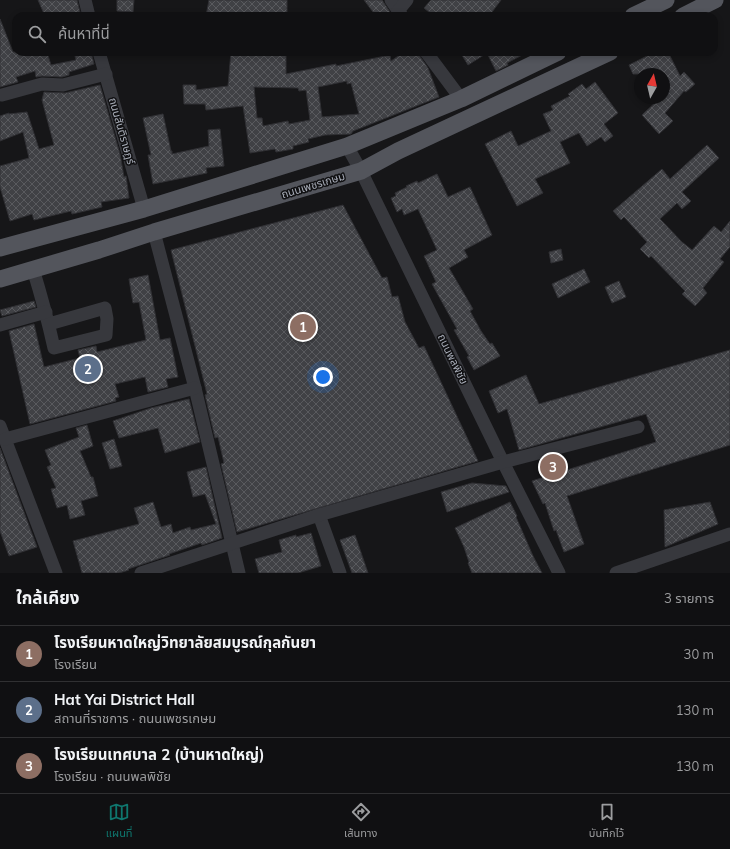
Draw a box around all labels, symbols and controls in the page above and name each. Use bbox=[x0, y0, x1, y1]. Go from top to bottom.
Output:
search box bbox=[12, 12, 718, 56]
icon: search bbox=[26, 23, 48, 45]
text: ค้นหาที่นี่ bbox=[58, 24, 110, 43]
north arrow bbox=[634, 68, 670, 104]
street label: ถนนสันติราษฎร์ bbox=[106, 96, 138, 167]
street label: ถนนเพชรเกษม bbox=[279, 169, 347, 201]
pin: 1 bbox=[290, 312, 316, 342]
street label: ถนนพลพิชัย bbox=[435, 332, 471, 386]
pin: 2 bbox=[75, 354, 101, 384]
your location bbox=[313, 367, 333, 387]
pin: 3 bbox=[540, 452, 566, 482]
text: ใกล้เคียง bbox=[16, 587, 79, 608]
text: 3 รายการ bbox=[664, 590, 714, 606]
text: โรงเรียนหาดใหญ่วิทยาลัยสมบูรณ์กุลกันยา bbox=[54, 633, 316, 652]
text: 1 bbox=[25, 646, 33, 662]
text: 30 m bbox=[684, 646, 714, 662]
text: โรงเรียน bbox=[54, 656, 97, 672]
text: Hat Yai District Hall bbox=[54, 690, 195, 709]
text: 2 bbox=[25, 702, 33, 718]
text: 130 m bbox=[676, 702, 714, 718]
text: สถานที่ราชการ · ถนนเพชรเกษม bbox=[54, 710, 216, 726]
text: โรงเรียนเทศบาล 2 (บ้านหาดใหญ่) bbox=[54, 745, 264, 764]
text: 3 bbox=[25, 758, 33, 774]
text: 130 m bbox=[676, 758, 714, 774]
text: โรงเรียน · ถนนพลพิชัย bbox=[54, 768, 171, 784]
tab: แผนที่ bbox=[106, 801, 133, 842]
tab: เส้นทาง bbox=[344, 801, 377, 842]
tab: บันทึกไว้ bbox=[589, 801, 624, 842]

